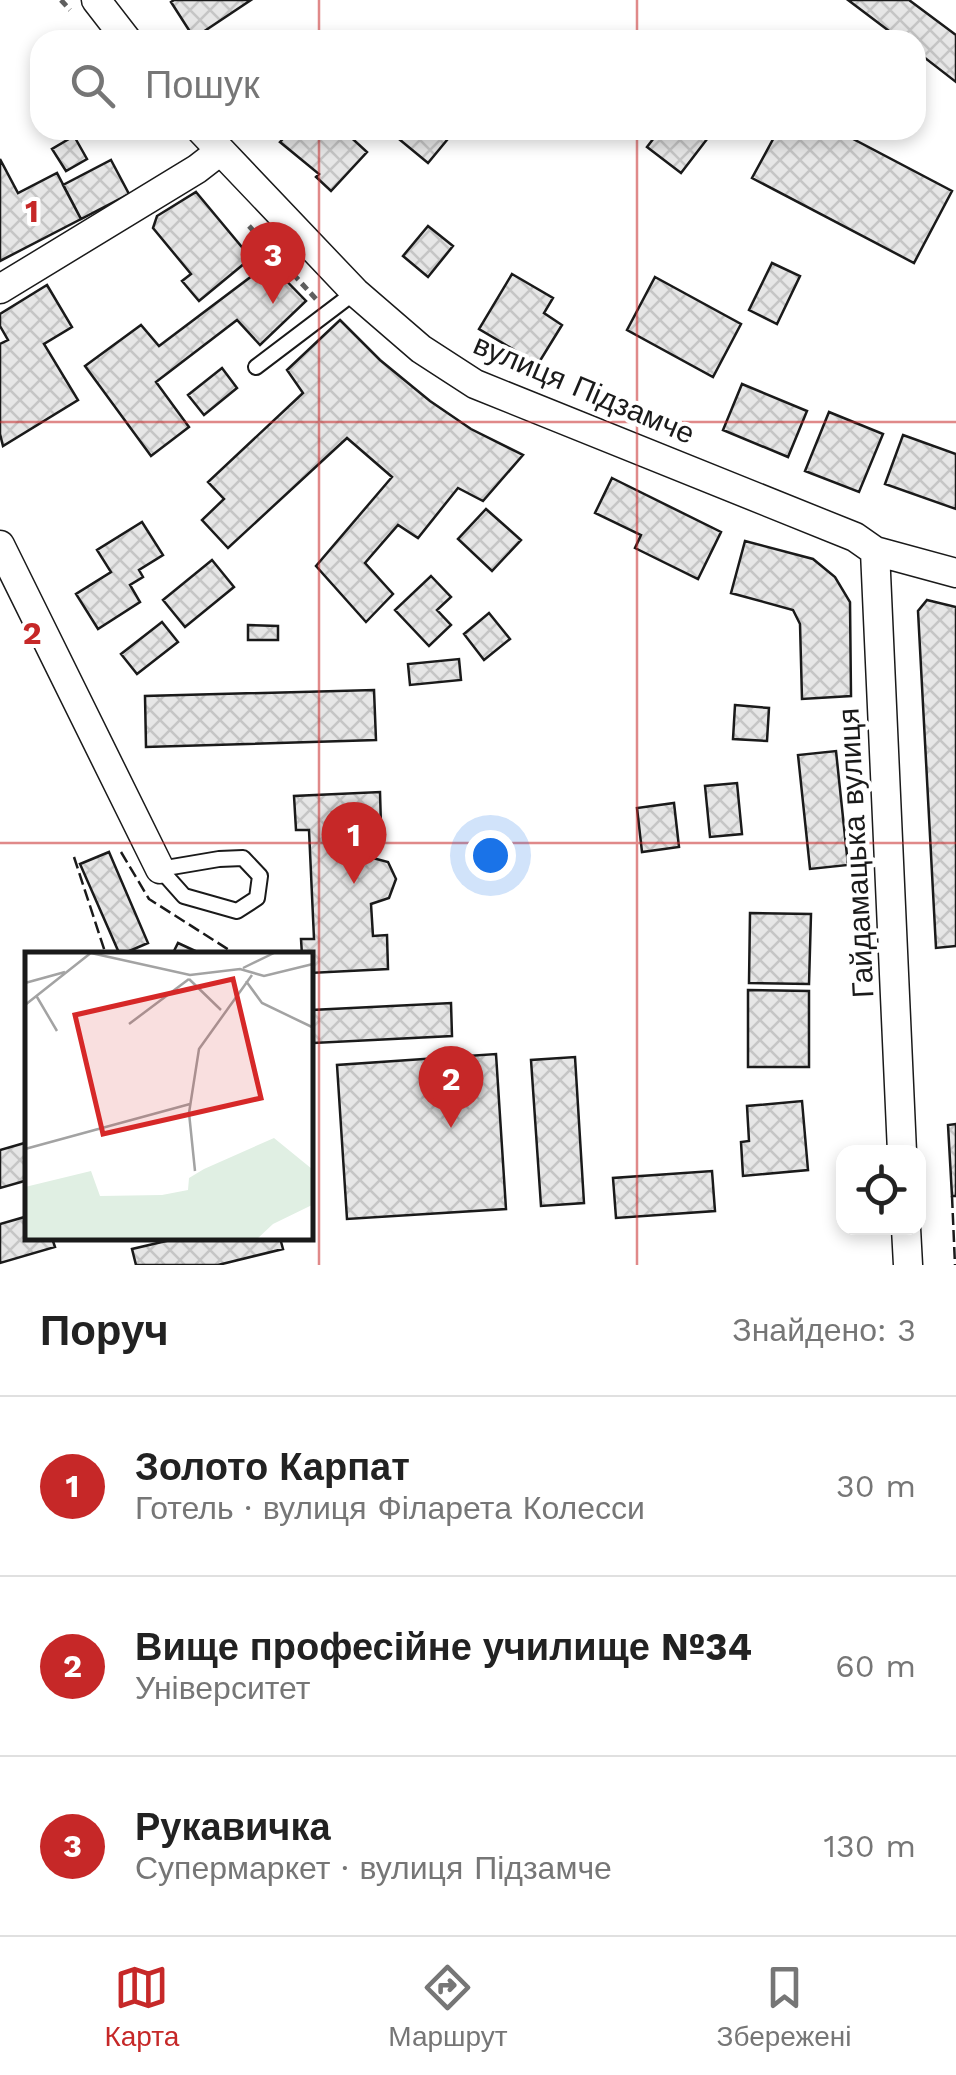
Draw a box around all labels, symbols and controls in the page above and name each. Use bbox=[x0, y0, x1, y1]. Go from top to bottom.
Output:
search box bbox=[30, 30, 926, 140]
icon: search bbox=[65, 58, 120, 113]
text: Пошук bbox=[145, 63, 260, 107]
text: 1 bbox=[25, 192, 39, 230]
pin: 3 bbox=[240, 222, 306, 304]
street label: вулиця Підзамче bbox=[468, 326, 700, 451]
text: 2 bbox=[22, 614, 42, 652]
street label: Гайдамацька вулиця bbox=[830, 707, 881, 999]
pin: 1 bbox=[322, 802, 386, 884]
your location bbox=[465, 830, 516, 881]
inset map bbox=[25, 952, 312, 1240]
pin: 2 bbox=[418, 1046, 484, 1128]
map controls bbox=[836, 1145, 926, 1235]
button: locate bbox=[836, 1145, 926, 1235]
text: Поруч bbox=[40, 1306, 169, 1355]
text: Знайдено: 3 bbox=[732, 1311, 916, 1349]
text: Золото Карпат bbox=[135, 1445, 410, 1489]
text: 1 bbox=[66, 1467, 79, 1505]
text: 30 m bbox=[836, 1467, 916, 1505]
text: Готель · вулиця Філарета Колесси bbox=[135, 1489, 645, 1527]
text: Вище професійне училище №34 bbox=[135, 1625, 752, 1669]
text: 2 bbox=[63, 1647, 82, 1685]
text: 60 m bbox=[835, 1647, 916, 1685]
text: Університет bbox=[135, 1669, 310, 1707]
text: Рукавичка bbox=[135, 1805, 331, 1849]
text: 3 bbox=[63, 1827, 82, 1865]
text: 130 m bbox=[824, 1827, 916, 1865]
text: Супермаркет · вулиця Підзамче bbox=[135, 1849, 612, 1887]
tab: Карта bbox=[104, 1960, 179, 2053]
tab: Маршрут bbox=[388, 1960, 508, 2053]
tab: Збережені bbox=[717, 1960, 852, 2053]

